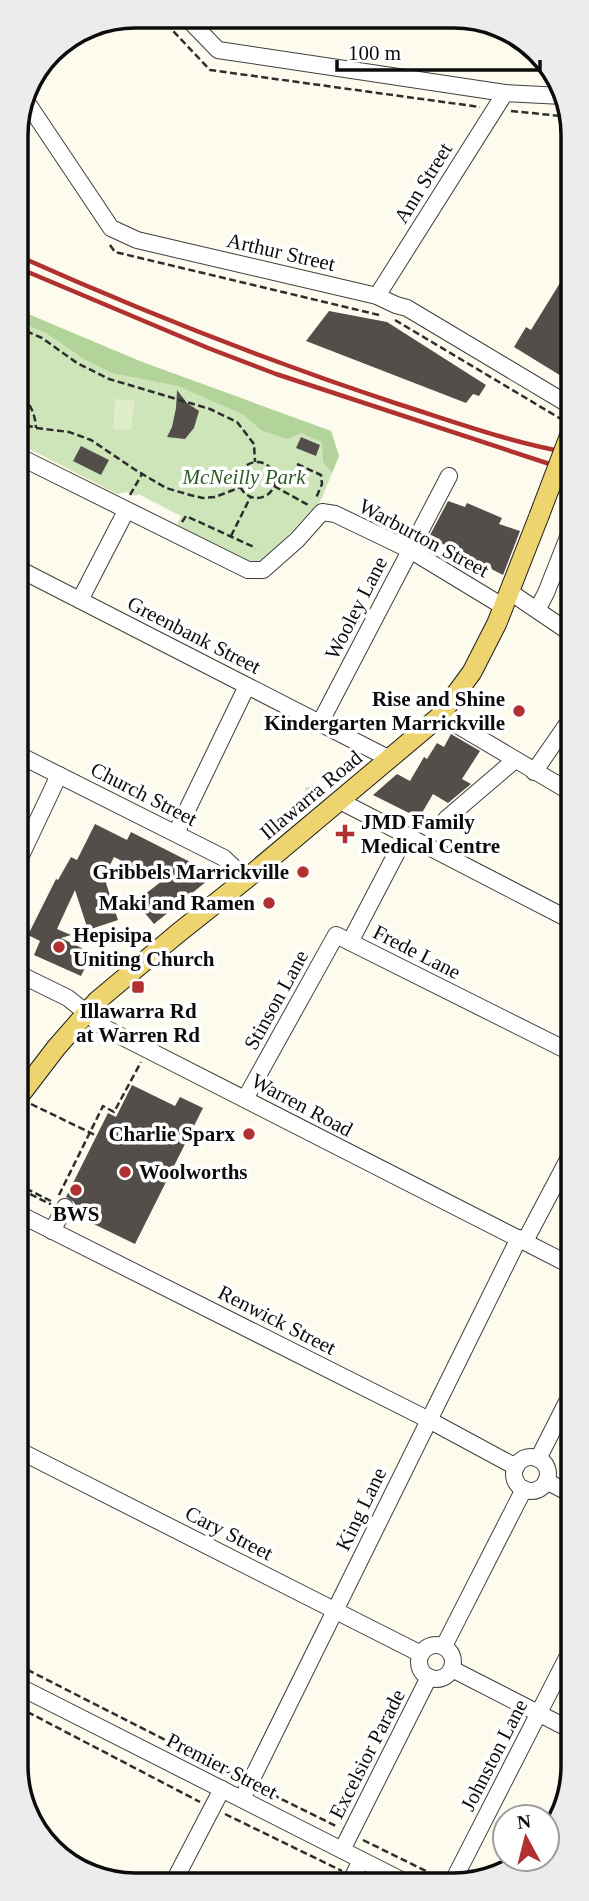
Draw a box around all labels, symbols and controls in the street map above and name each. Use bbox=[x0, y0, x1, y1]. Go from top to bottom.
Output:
scale bar bbox=[337, 28, 540, 72]
text: 100 m bbox=[348, 41, 401, 65]
street label: Ann Street bbox=[389, 138, 457, 228]
street label: Arthur Street bbox=[225, 228, 338, 276]
park label: McNeilly Park bbox=[181, 465, 306, 489]
street label: Warburton Street bbox=[355, 494, 493, 582]
street label: Wooley Lane bbox=[320, 553, 392, 663]
street label: Greenbank Street bbox=[123, 591, 265, 679]
place label: Rise and Shine Kindergarten Marrickville bbox=[264, 687, 505, 735]
marker: Rise and Shine Kindergarten Marrickville bbox=[511, 703, 527, 719]
street label: Illawarra Road bbox=[255, 745, 367, 844]
street label: Church Street bbox=[87, 757, 201, 831]
place label: JMD Family Medical Centre bbox=[361, 810, 500, 858]
marker: JMD Family Medical Centre bbox=[335, 824, 355, 844]
place label: Gribbels Marrickville bbox=[92, 860, 289, 884]
marker: Gribbels Marrickville bbox=[295, 864, 311, 880]
place label: Maki and Ramen bbox=[99, 891, 255, 915]
marker: Maki and Ramen bbox=[261, 895, 277, 911]
street label: Frede Lane bbox=[369, 920, 465, 984]
place label: Hepisipa Uniting Church bbox=[73, 923, 215, 971]
marker: Hepisipa Uniting Church bbox=[51, 939, 67, 955]
street label: Stinson Lane bbox=[239, 946, 313, 1054]
marker: Illawarra Rd at Warren Rd bbox=[130, 979, 146, 995]
place label: Illawarra Rd at Warren Rd bbox=[76, 999, 200, 1047]
street label: Warren Road bbox=[247, 1068, 357, 1142]
place label: Charlie Sparx bbox=[108, 1122, 235, 1146]
marker: Charlie Sparx bbox=[241, 1126, 257, 1142]
place label: Woolworths bbox=[139, 1160, 248, 1184]
marker: Woolworths bbox=[117, 1164, 133, 1180]
marker: BWS bbox=[68, 1182, 84, 1198]
place label: BWS bbox=[53, 1202, 99, 1226]
street label: Renwick Street bbox=[214, 1280, 340, 1360]
street label: King Lane bbox=[331, 1464, 391, 1554]
street label: Cary Street bbox=[181, 1501, 277, 1565]
street label: Excelsior Parade bbox=[324, 1685, 410, 1823]
street label: Johnston Lane bbox=[456, 1695, 532, 1815]
street label: Premier Street bbox=[163, 1728, 281, 1804]
north arrow bbox=[491, 1803, 561, 1873]
text: N bbox=[516, 1810, 532, 1833]

